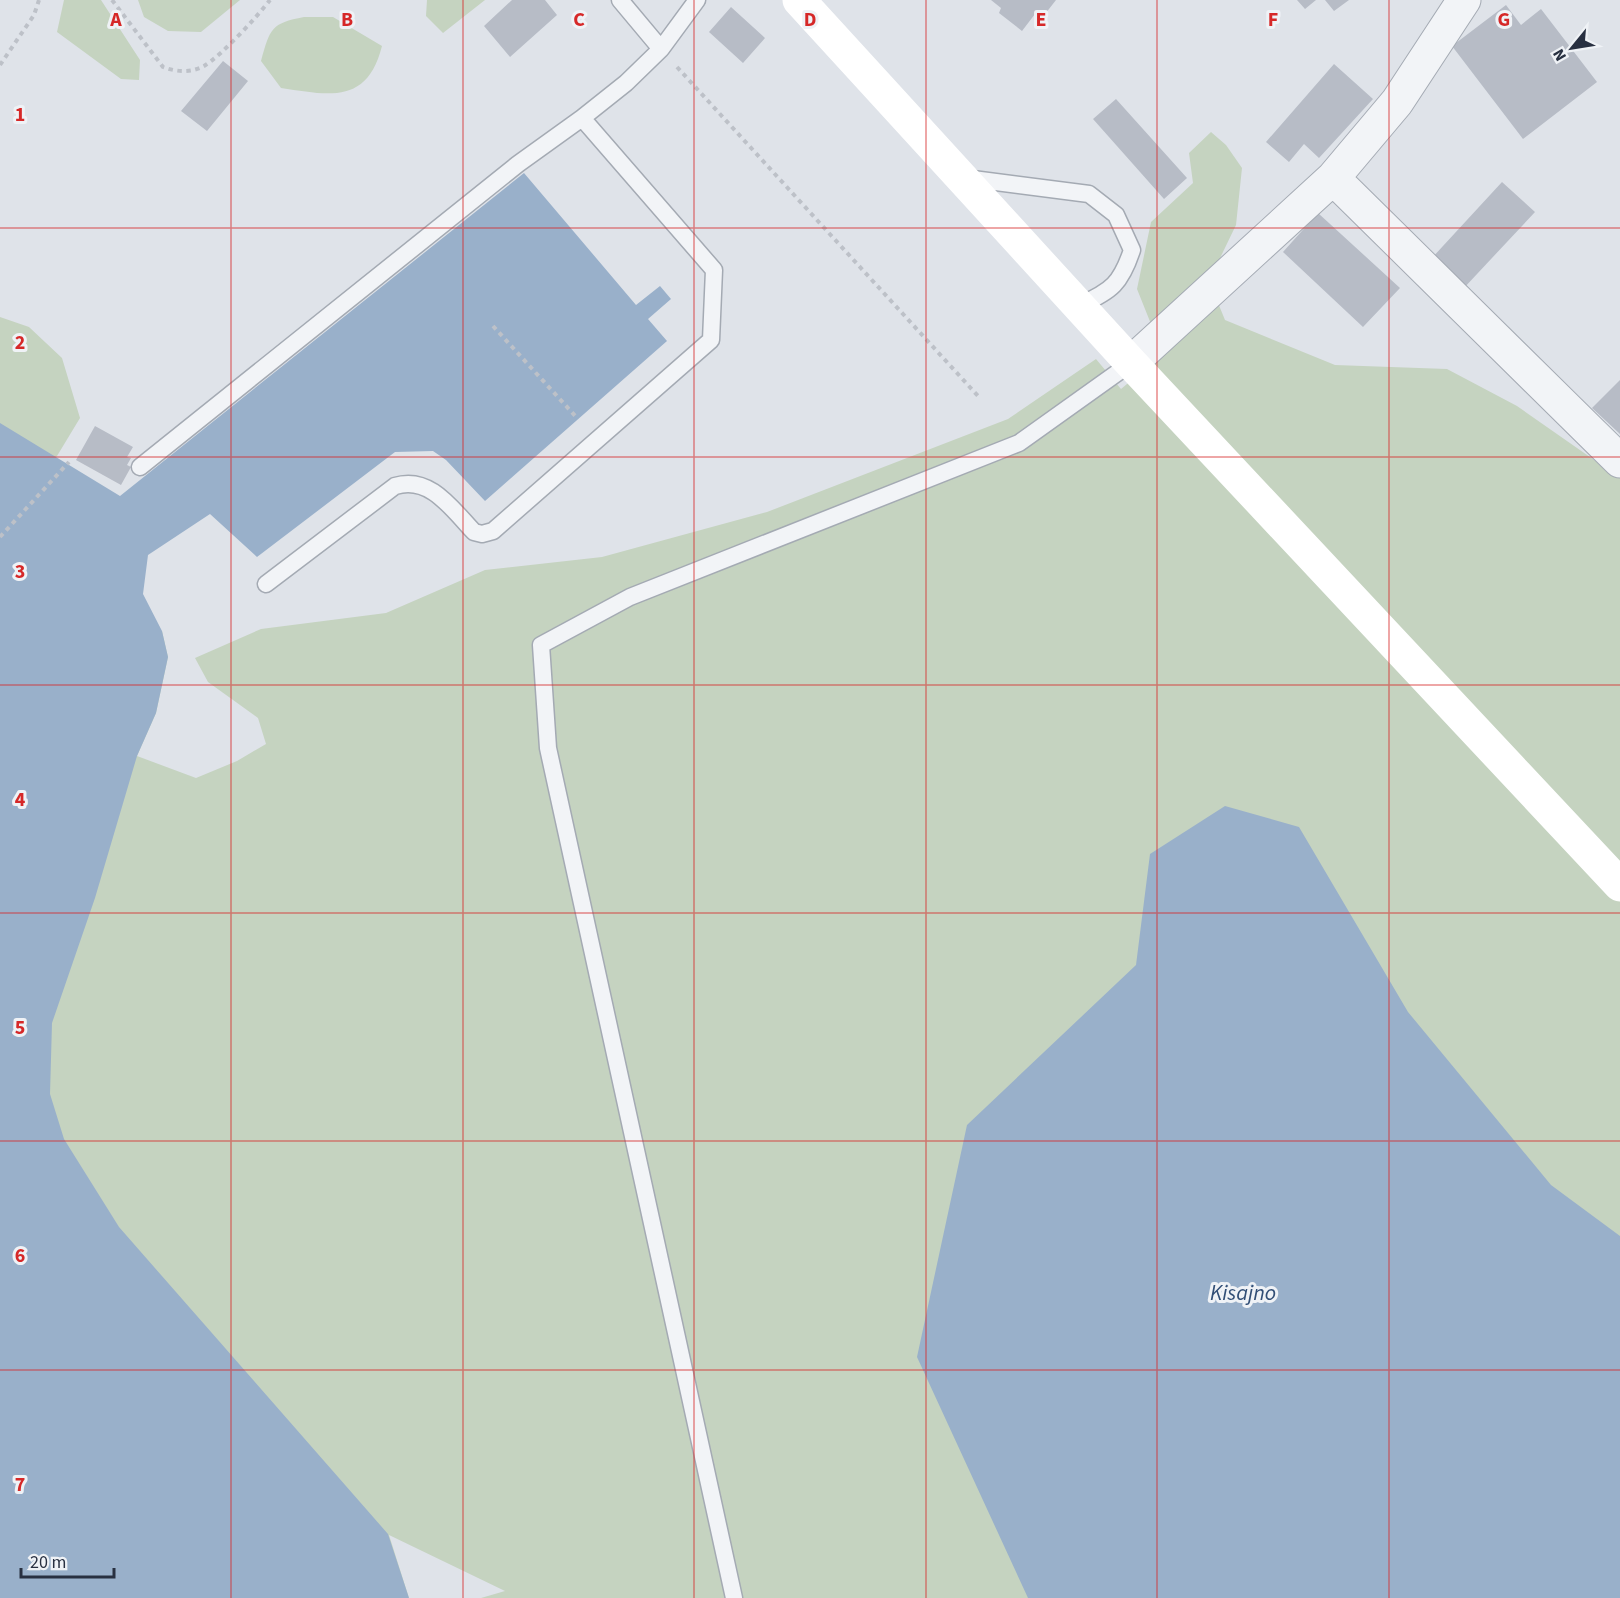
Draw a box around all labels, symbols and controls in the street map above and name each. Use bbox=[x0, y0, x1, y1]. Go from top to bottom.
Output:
text: A bbox=[109, 6, 122, 34]
text: B bbox=[341, 6, 353, 34]
text: C bbox=[573, 6, 585, 34]
text: D bbox=[804, 6, 816, 34]
text: E bbox=[1036, 6, 1046, 34]
text: F bbox=[1268, 6, 1278, 34]
text: G bbox=[1498, 6, 1510, 34]
north arrow bbox=[1542, 18, 1602, 78]
text: N bbox=[1548, 45, 1572, 65]
text: 1 bbox=[15, 101, 25, 129]
text: 2 bbox=[15, 329, 25, 357]
text: 3 bbox=[15, 558, 25, 586]
text: 4 bbox=[15, 786, 26, 814]
text: 5 bbox=[15, 1014, 25, 1042]
text: 6 bbox=[15, 1242, 25, 1270]
water label: Kisajno bbox=[1210, 1277, 1276, 1309]
text: 7 bbox=[15, 1471, 25, 1499]
scale bar bbox=[21, 1541, 114, 1579]
text: 20 m bbox=[30, 1550, 66, 1575]

